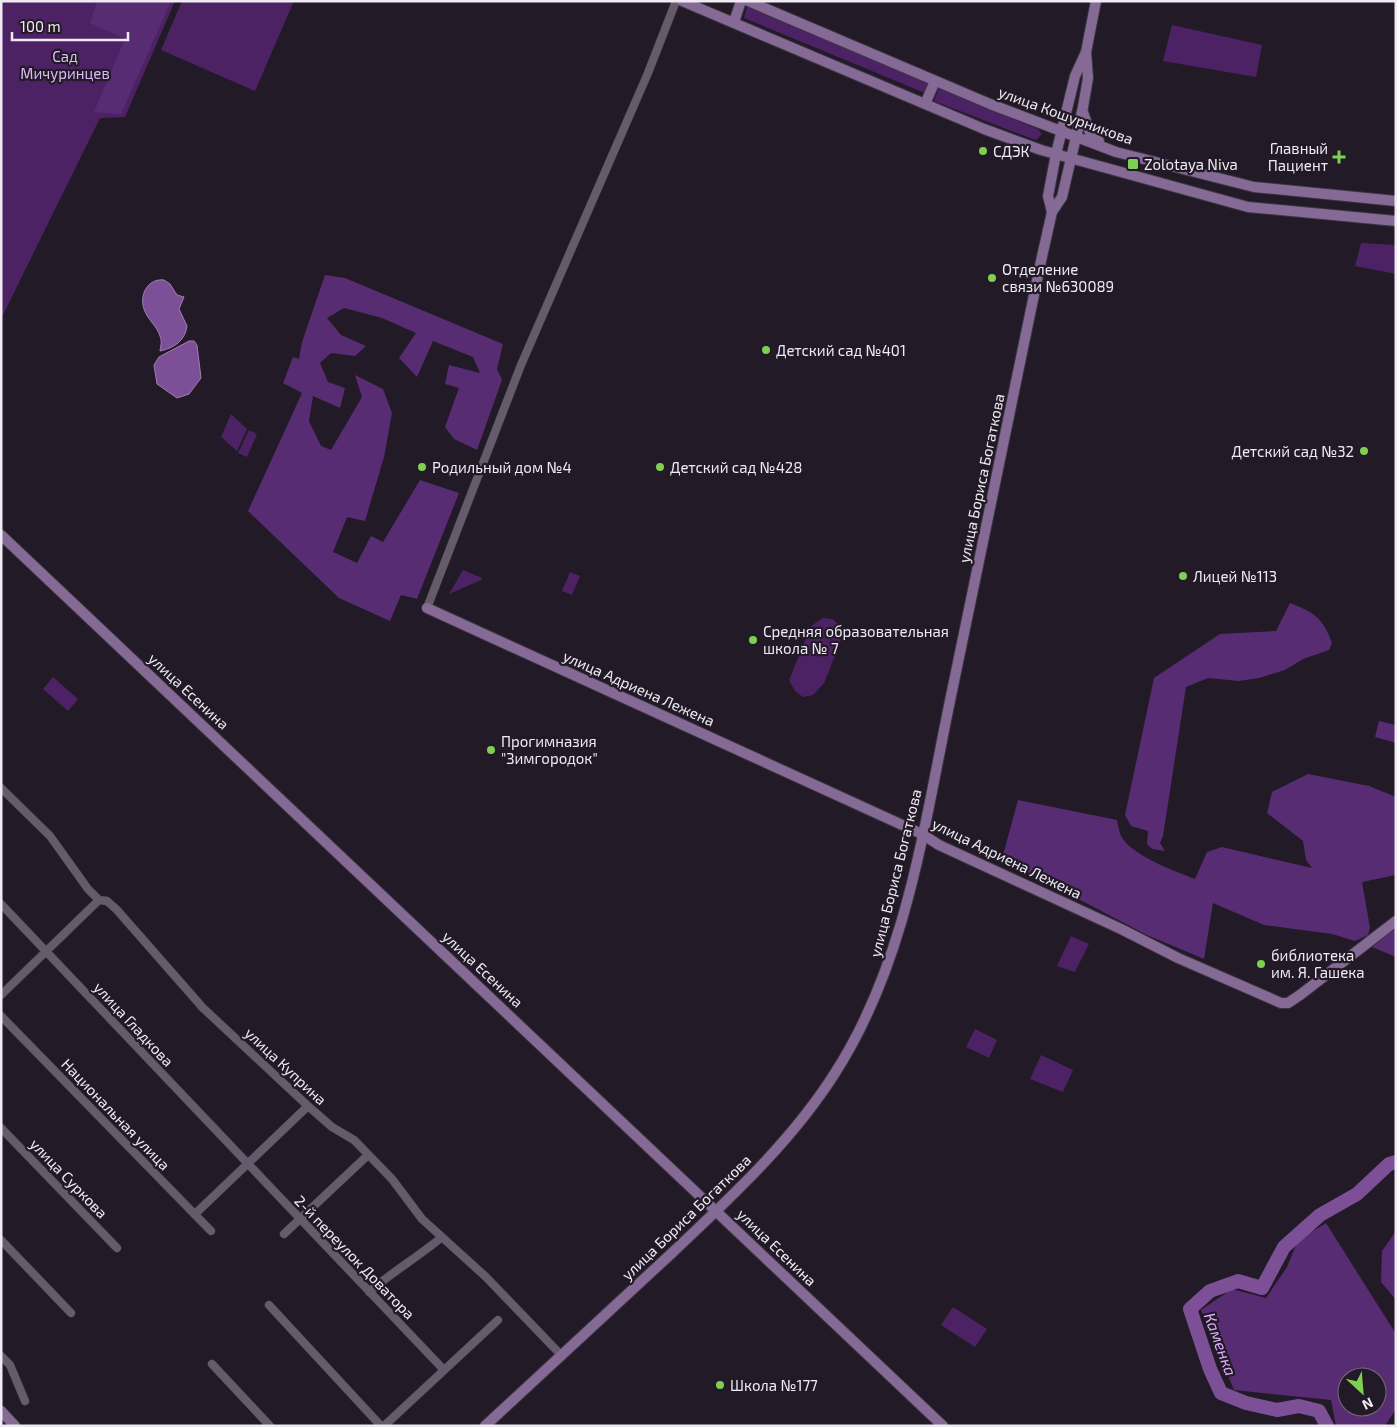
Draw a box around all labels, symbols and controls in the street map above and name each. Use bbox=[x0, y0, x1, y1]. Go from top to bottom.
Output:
scale bar bbox=[12, 10, 129, 42]
text: 100 m bbox=[20, 17, 61, 35]
park label: Сад Мичуринцев bbox=[20, 47, 110, 83]
street label: улица Кошурникова bbox=[996, 82, 1136, 149]
place label: Главный Пациент bbox=[1268, 139, 1328, 174]
place label: СДЭК bbox=[993, 142, 1030, 160]
marker: СДЭК bbox=[977, 145, 989, 157]
marker: Главный Пациент bbox=[1332, 150, 1346, 164]
place label: Zolotaya Niva bbox=[1144, 155, 1238, 173]
marker: Zolotaya Niva bbox=[1126, 157, 1140, 171]
place label: Отделение связи №630089 bbox=[1002, 260, 1114, 295]
marker: Отделение связи №630089 bbox=[986, 272, 998, 284]
place label: Детский сад №401 bbox=[776, 341, 906, 359]
marker: Детский сад №401 bbox=[760, 344, 772, 356]
street label: улица Бориса Богаткова bbox=[954, 392, 1009, 564]
place label: Детский сад №32 bbox=[1232, 442, 1354, 460]
marker: Детский сад №32 bbox=[1358, 445, 1370, 457]
place label: Родильный дом №4 bbox=[432, 458, 572, 476]
place label: Детский сад №428 bbox=[670, 458, 802, 476]
marker: Родильный дом №4 bbox=[416, 461, 428, 473]
marker: Детский сад №428 bbox=[654, 461, 666, 473]
place label: Лицей №113 bbox=[1193, 567, 1277, 585]
marker: Лицей №113 bbox=[1177, 570, 1189, 582]
place label: Средняя образовательная школа № 7 bbox=[763, 622, 949, 657]
marker: Средняя образовательная школа № 7 bbox=[747, 634, 759, 646]
street label: улица Адриена Лежена bbox=[560, 646, 718, 730]
street label: улица Есенина bbox=[144, 649, 233, 734]
place label: Прогимназия "Зимгородок" bbox=[501, 732, 598, 767]
marker: Прогимназия "Зимгородок" bbox=[485, 744, 497, 756]
street label: улица Бориса Богаткова bbox=[865, 787, 926, 959]
street label: улица Адриена Лежена bbox=[929, 814, 1085, 903]
street label: улица Есенина bbox=[438, 927, 527, 1012]
place label: библиотека им. Я. Гашека bbox=[1271, 946, 1365, 981]
marker: библиотека им. Я. Гашека bbox=[1255, 958, 1267, 970]
street label: улица Гладкова bbox=[90, 978, 178, 1071]
street label: улица Куприна bbox=[241, 1024, 331, 1109]
street label: Национальная улица bbox=[57, 1054, 174, 1174]
street label: улица Суркова bbox=[26, 1135, 111, 1222]
street label: улица Бориса Богаткова bbox=[618, 1151, 755, 1284]
street label: 2-й переулок Доватора bbox=[290, 1191, 419, 1323]
street label: улица Есенина bbox=[733, 1205, 820, 1290]
water label: Каменка bbox=[1201, 1310, 1241, 1378]
north arrow bbox=[1337, 1367, 1387, 1417]
place label: Школа №177 bbox=[730, 1376, 818, 1394]
marker: Школа №177 bbox=[714, 1379, 726, 1391]
text: N bbox=[1360, 1394, 1376, 1414]

